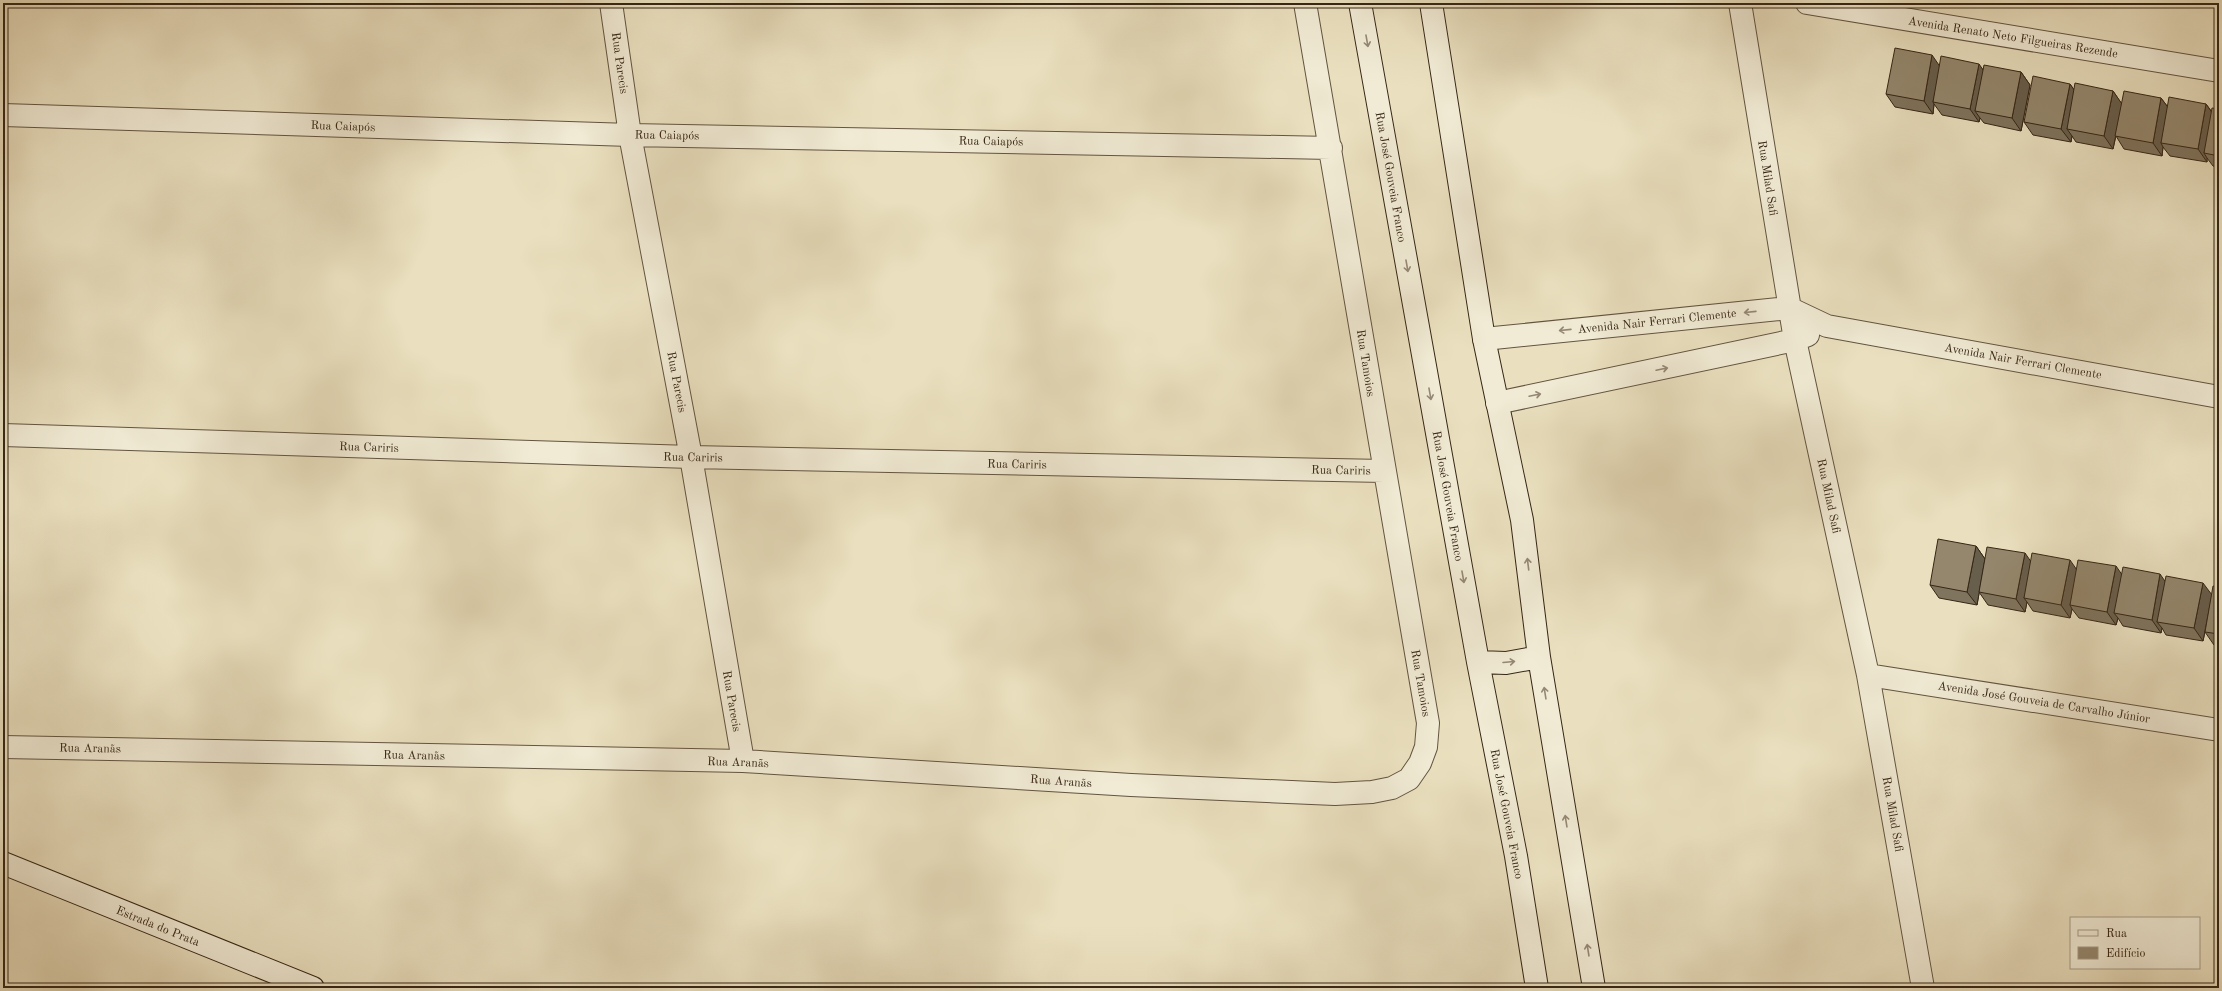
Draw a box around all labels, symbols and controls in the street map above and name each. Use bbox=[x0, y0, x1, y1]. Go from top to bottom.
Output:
street label: Avenida Renato Neto Filgueiras Rezende bbox=[1907, 15, 2119, 61]
street label: Rua Parecis bbox=[609, 32, 629, 95]
one-way arrow bbox=[1363, 35, 1371, 48]
street label: Rua José Gouveia Franco bbox=[1373, 111, 1407, 243]
street label: Rua Caiapós bbox=[310, 120, 376, 134]
street label: Rua Caiapós bbox=[634, 129, 699, 143]
street label: Rua Caiapós bbox=[958, 135, 1023, 149]
street label: Rua Milad Safi bbox=[1755, 140, 1779, 217]
one-way arrow bbox=[1403, 259, 1411, 272]
street label: Avenida Nair Ferrari Clemente bbox=[1577, 308, 1738, 336]
one-way arrow bbox=[1744, 308, 1757, 315]
one-way arrow bbox=[1559, 327, 1572, 334]
street label: Rua Tamoios bbox=[1354, 329, 1376, 398]
street label: Avenida Nair Ferrari Clemente bbox=[1943, 342, 2103, 382]
street label: Rua Parecis bbox=[664, 351, 688, 414]
one-way arrow bbox=[1656, 365, 1669, 373]
one-way arrow bbox=[1426, 387, 1434, 400]
one-way arrow bbox=[1528, 391, 1541, 399]
street label: Rua José Gouveia Franco bbox=[1430, 430, 1464, 562]
street label: Rua Cariris bbox=[339, 441, 399, 455]
street label: Rua Cariris bbox=[663, 451, 723, 465]
street label: Rua Cariris bbox=[987, 458, 1047, 472]
street label: Rua Milad Safi bbox=[1814, 458, 1842, 535]
street label: Rua Cariris bbox=[1311, 464, 1371, 478]
one-way arrow bbox=[1524, 558, 1532, 571]
one-way arrow bbox=[1459, 570, 1467, 583]
street label: Rua Tamoios bbox=[1408, 649, 1432, 718]
one-way arrow bbox=[1502, 659, 1515, 666]
street label: Rua Parecis bbox=[720, 670, 742, 733]
street label: Avenida José Gouveia de Carvalho Júnior bbox=[1937, 680, 2151, 726]
one-way arrow bbox=[1541, 687, 1549, 700]
street label: Rua Aranãs bbox=[59, 742, 121, 756]
street label: Rua José Gouveia Franco bbox=[1488, 748, 1525, 880]
street label: Rua Aranãs bbox=[383, 749, 445, 763]
street label: Rua Aranãs bbox=[707, 756, 769, 770]
street label: Rua Aranãs bbox=[1030, 774, 1092, 790]
street label: Rua Milad Safi bbox=[1879, 776, 1905, 853]
one-way arrow bbox=[1562, 815, 1570, 828]
street label: Estrada do Prata bbox=[114, 905, 201, 949]
legend bbox=[2070, 917, 2200, 969]
text: Rua bbox=[2106, 928, 2127, 940]
one-way arrow bbox=[1584, 943, 1592, 956]
text: Edifício bbox=[2106, 948, 2145, 960]

